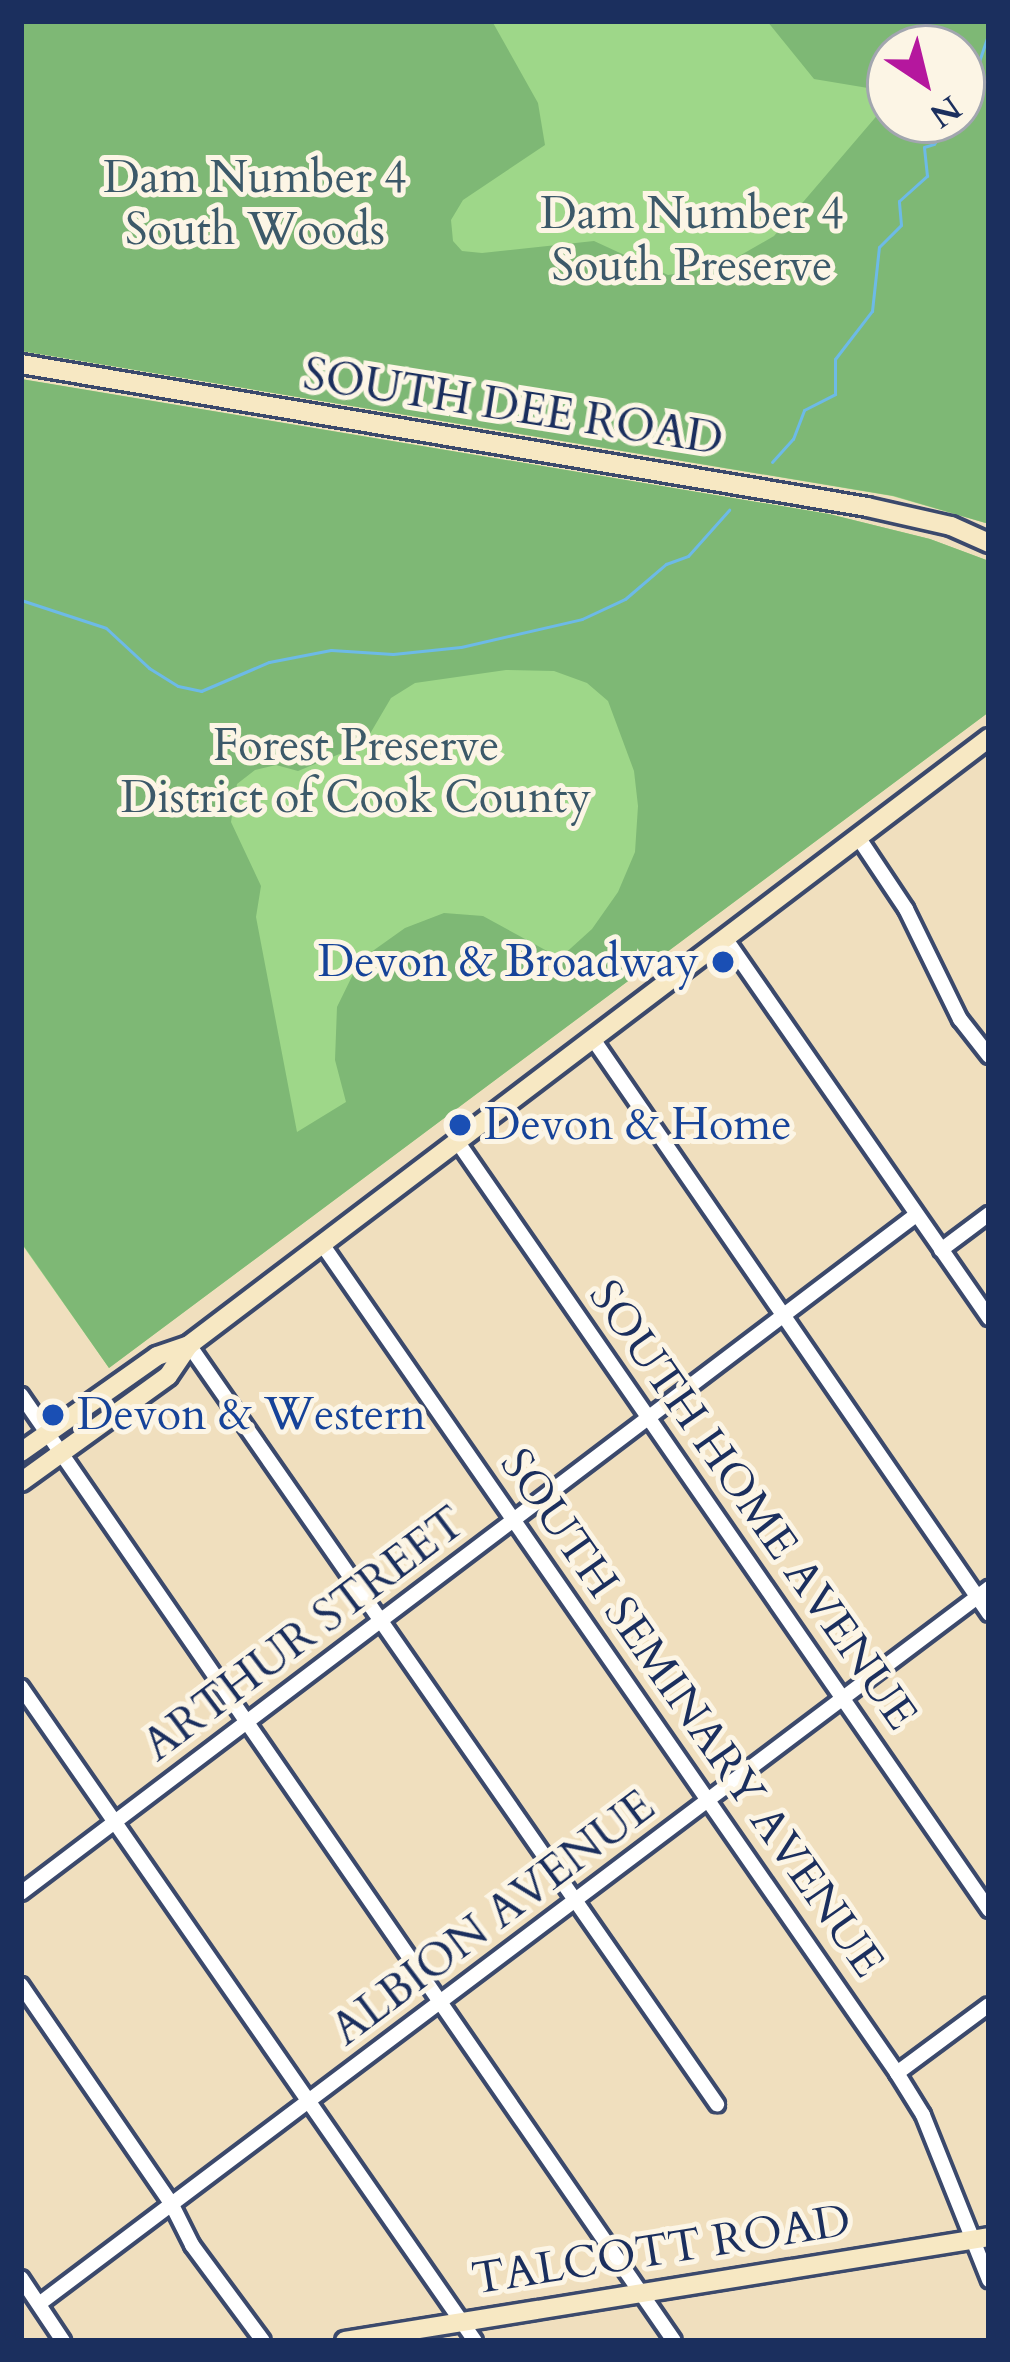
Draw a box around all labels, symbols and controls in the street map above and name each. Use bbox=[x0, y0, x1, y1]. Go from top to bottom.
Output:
north arrow bbox=[866, 24, 986, 144]
text: N bbox=[921, 85, 970, 138]
park label: Dam Number 4 South Woods bbox=[103, 151, 407, 257]
park label: Dam Number 4 South Preserve bbox=[540, 187, 844, 293]
street label: SOUTH DEE ROAD bbox=[300, 347, 726, 467]
park label: Forest Preserve District of Cook County bbox=[121, 719, 591, 825]
place label: Devon & Broadway bbox=[318, 935, 699, 989]
marker: Devon & Broadway bbox=[710, 949, 736, 975]
place label: Devon & Home bbox=[484, 1098, 792, 1152]
marker: Devon & Home bbox=[447, 1112, 473, 1138]
street label: SOUTH HOME AVENUE bbox=[577, 1270, 929, 1740]
place label: Devon & Western bbox=[77, 1388, 426, 1442]
marker: Devon & Western bbox=[40, 1402, 66, 1428]
street label: SOUTH SEMINARY AVENUE bbox=[489, 1439, 895, 1987]
street label: ARTHUR STREET bbox=[132, 1495, 476, 1773]
street label: ALBION AVENUE bbox=[321, 1779, 665, 2057]
street label: TALCOTT ROAD bbox=[468, 2193, 854, 2307]

